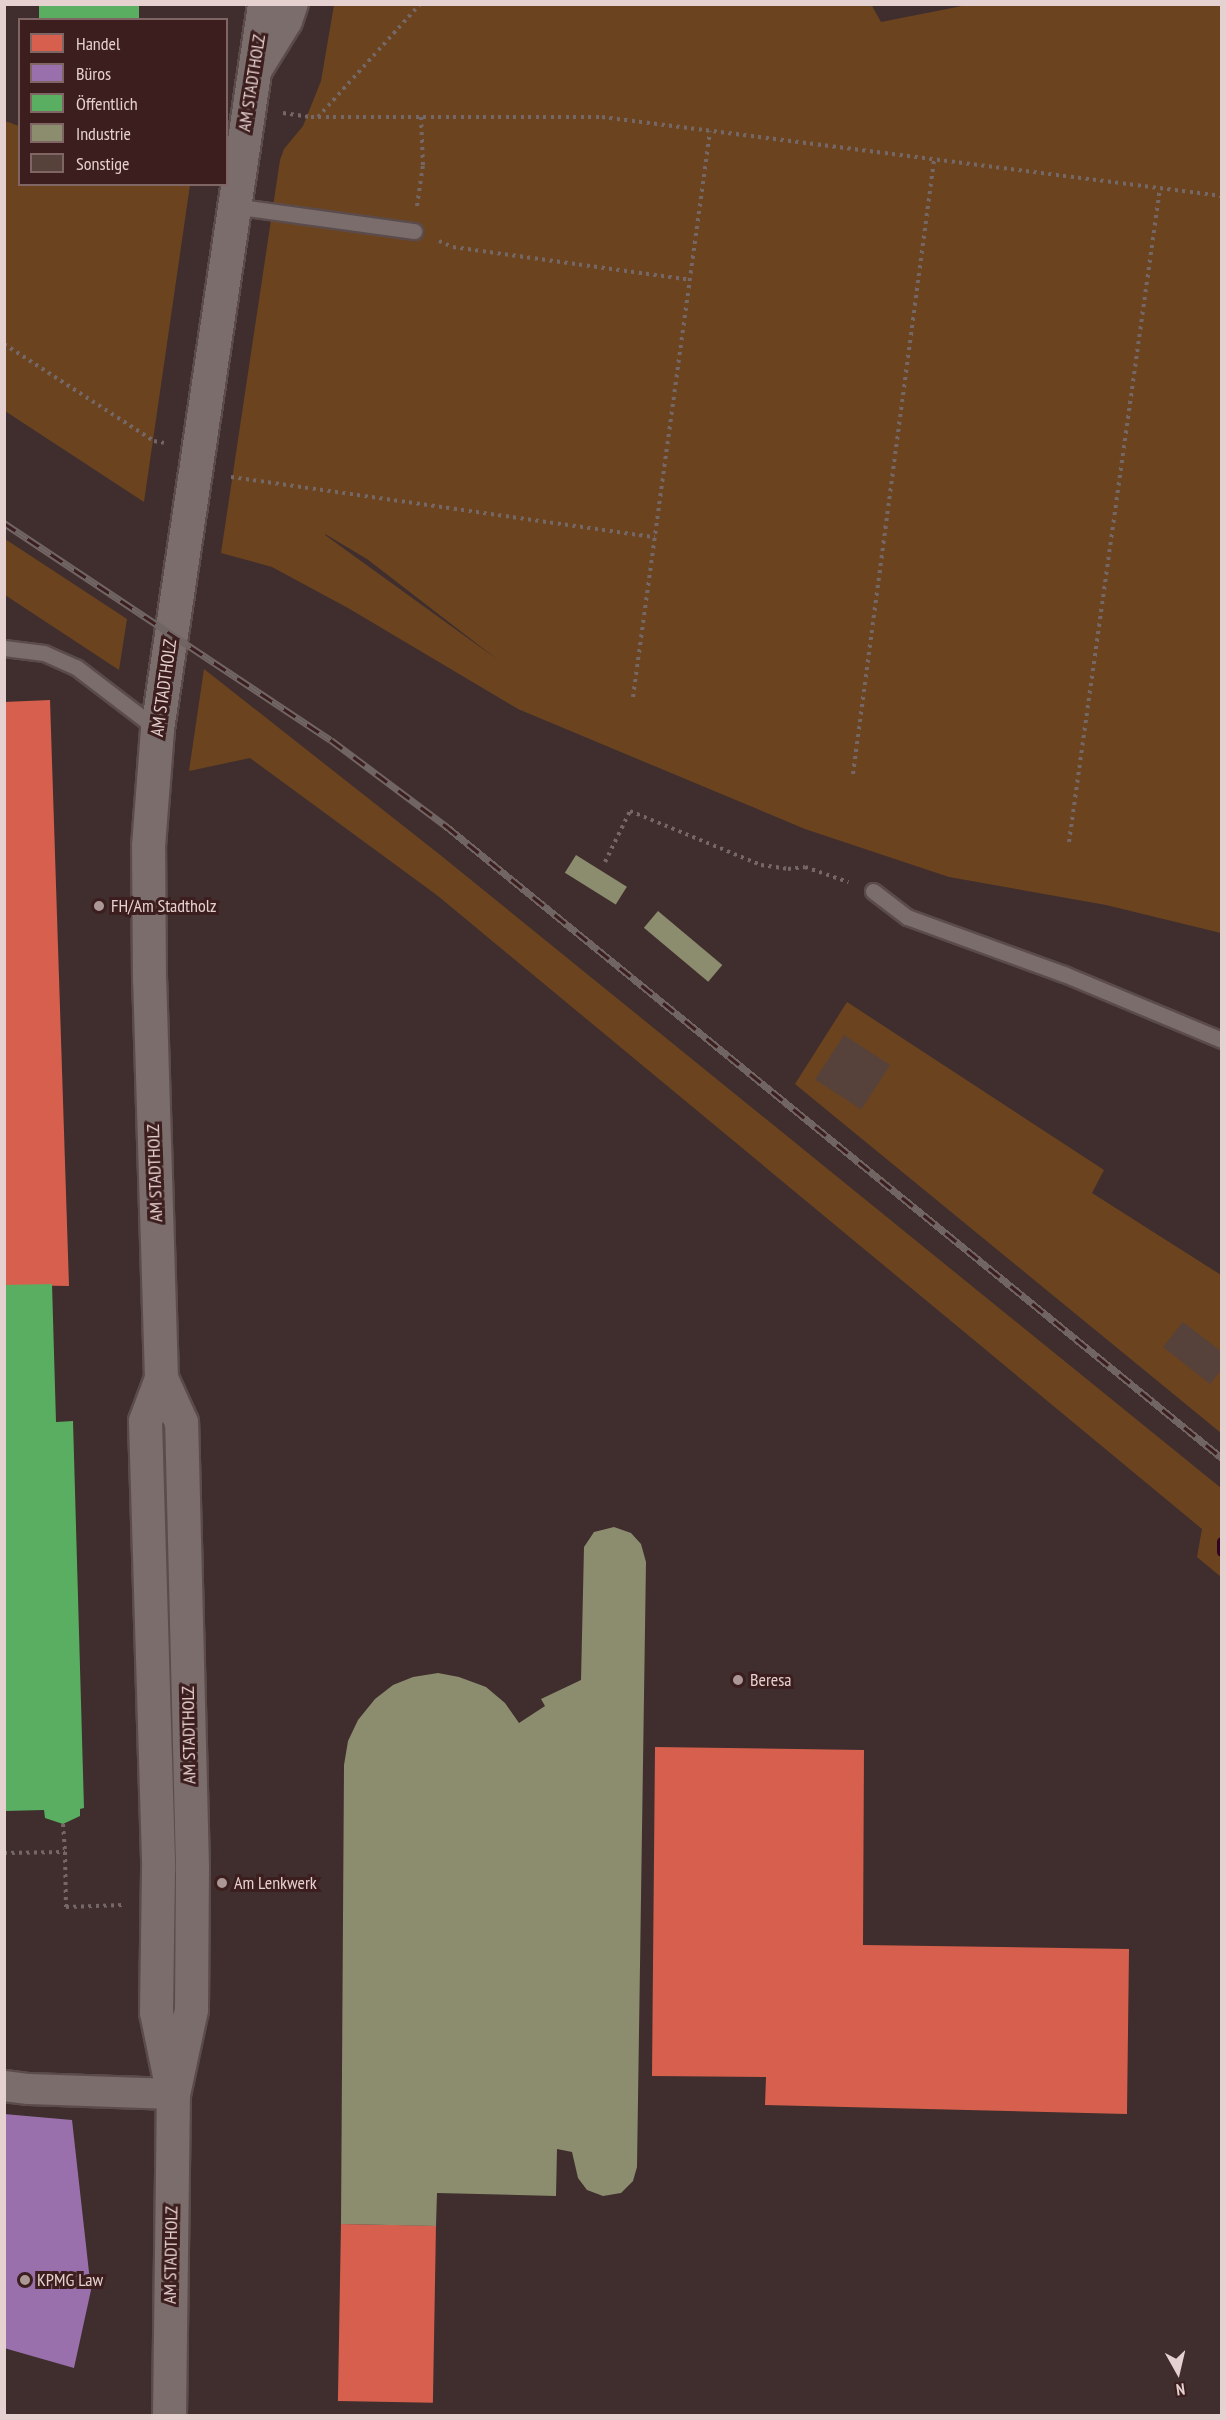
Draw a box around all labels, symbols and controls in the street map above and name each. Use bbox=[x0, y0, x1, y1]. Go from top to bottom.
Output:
legend bbox=[18, 18, 228, 186]
text: Handel bbox=[76, 32, 120, 55]
street label: AM STADTHOLZ bbox=[234, 33, 270, 133]
text: Büros bbox=[76, 62, 111, 85]
text: Öffentlich bbox=[76, 92, 138, 115]
text: Industrie bbox=[76, 122, 131, 145]
text: Sonstige bbox=[76, 152, 130, 175]
street label: AM STADTHOLZ bbox=[146, 638, 182, 738]
place label: FH/Am Stadtholz bbox=[111, 895, 216, 917]
marker: FH/Am Stadtholz bbox=[92, 899, 106, 913]
street label: AM STADTHOLZ bbox=[142, 1124, 168, 1222]
place label: Beresa bbox=[750, 1669, 792, 1691]
marker: Beresa bbox=[731, 1673, 745, 1687]
street label: AM STADTHOLZ bbox=[177, 1686, 201, 1784]
place label: Am Lenkwerk bbox=[234, 1872, 317, 1894]
marker: Am Lenkwerk bbox=[215, 1876, 229, 1890]
street label: AM STADTHOLZ bbox=[159, 2206, 183, 2304]
place label: KPMG Law bbox=[37, 2269, 103, 2291]
marker: KPMG Law bbox=[18, 2273, 32, 2287]
north arrow bbox=[1148, 2342, 1208, 2402]
text: N bbox=[1175, 2379, 1186, 2400]

